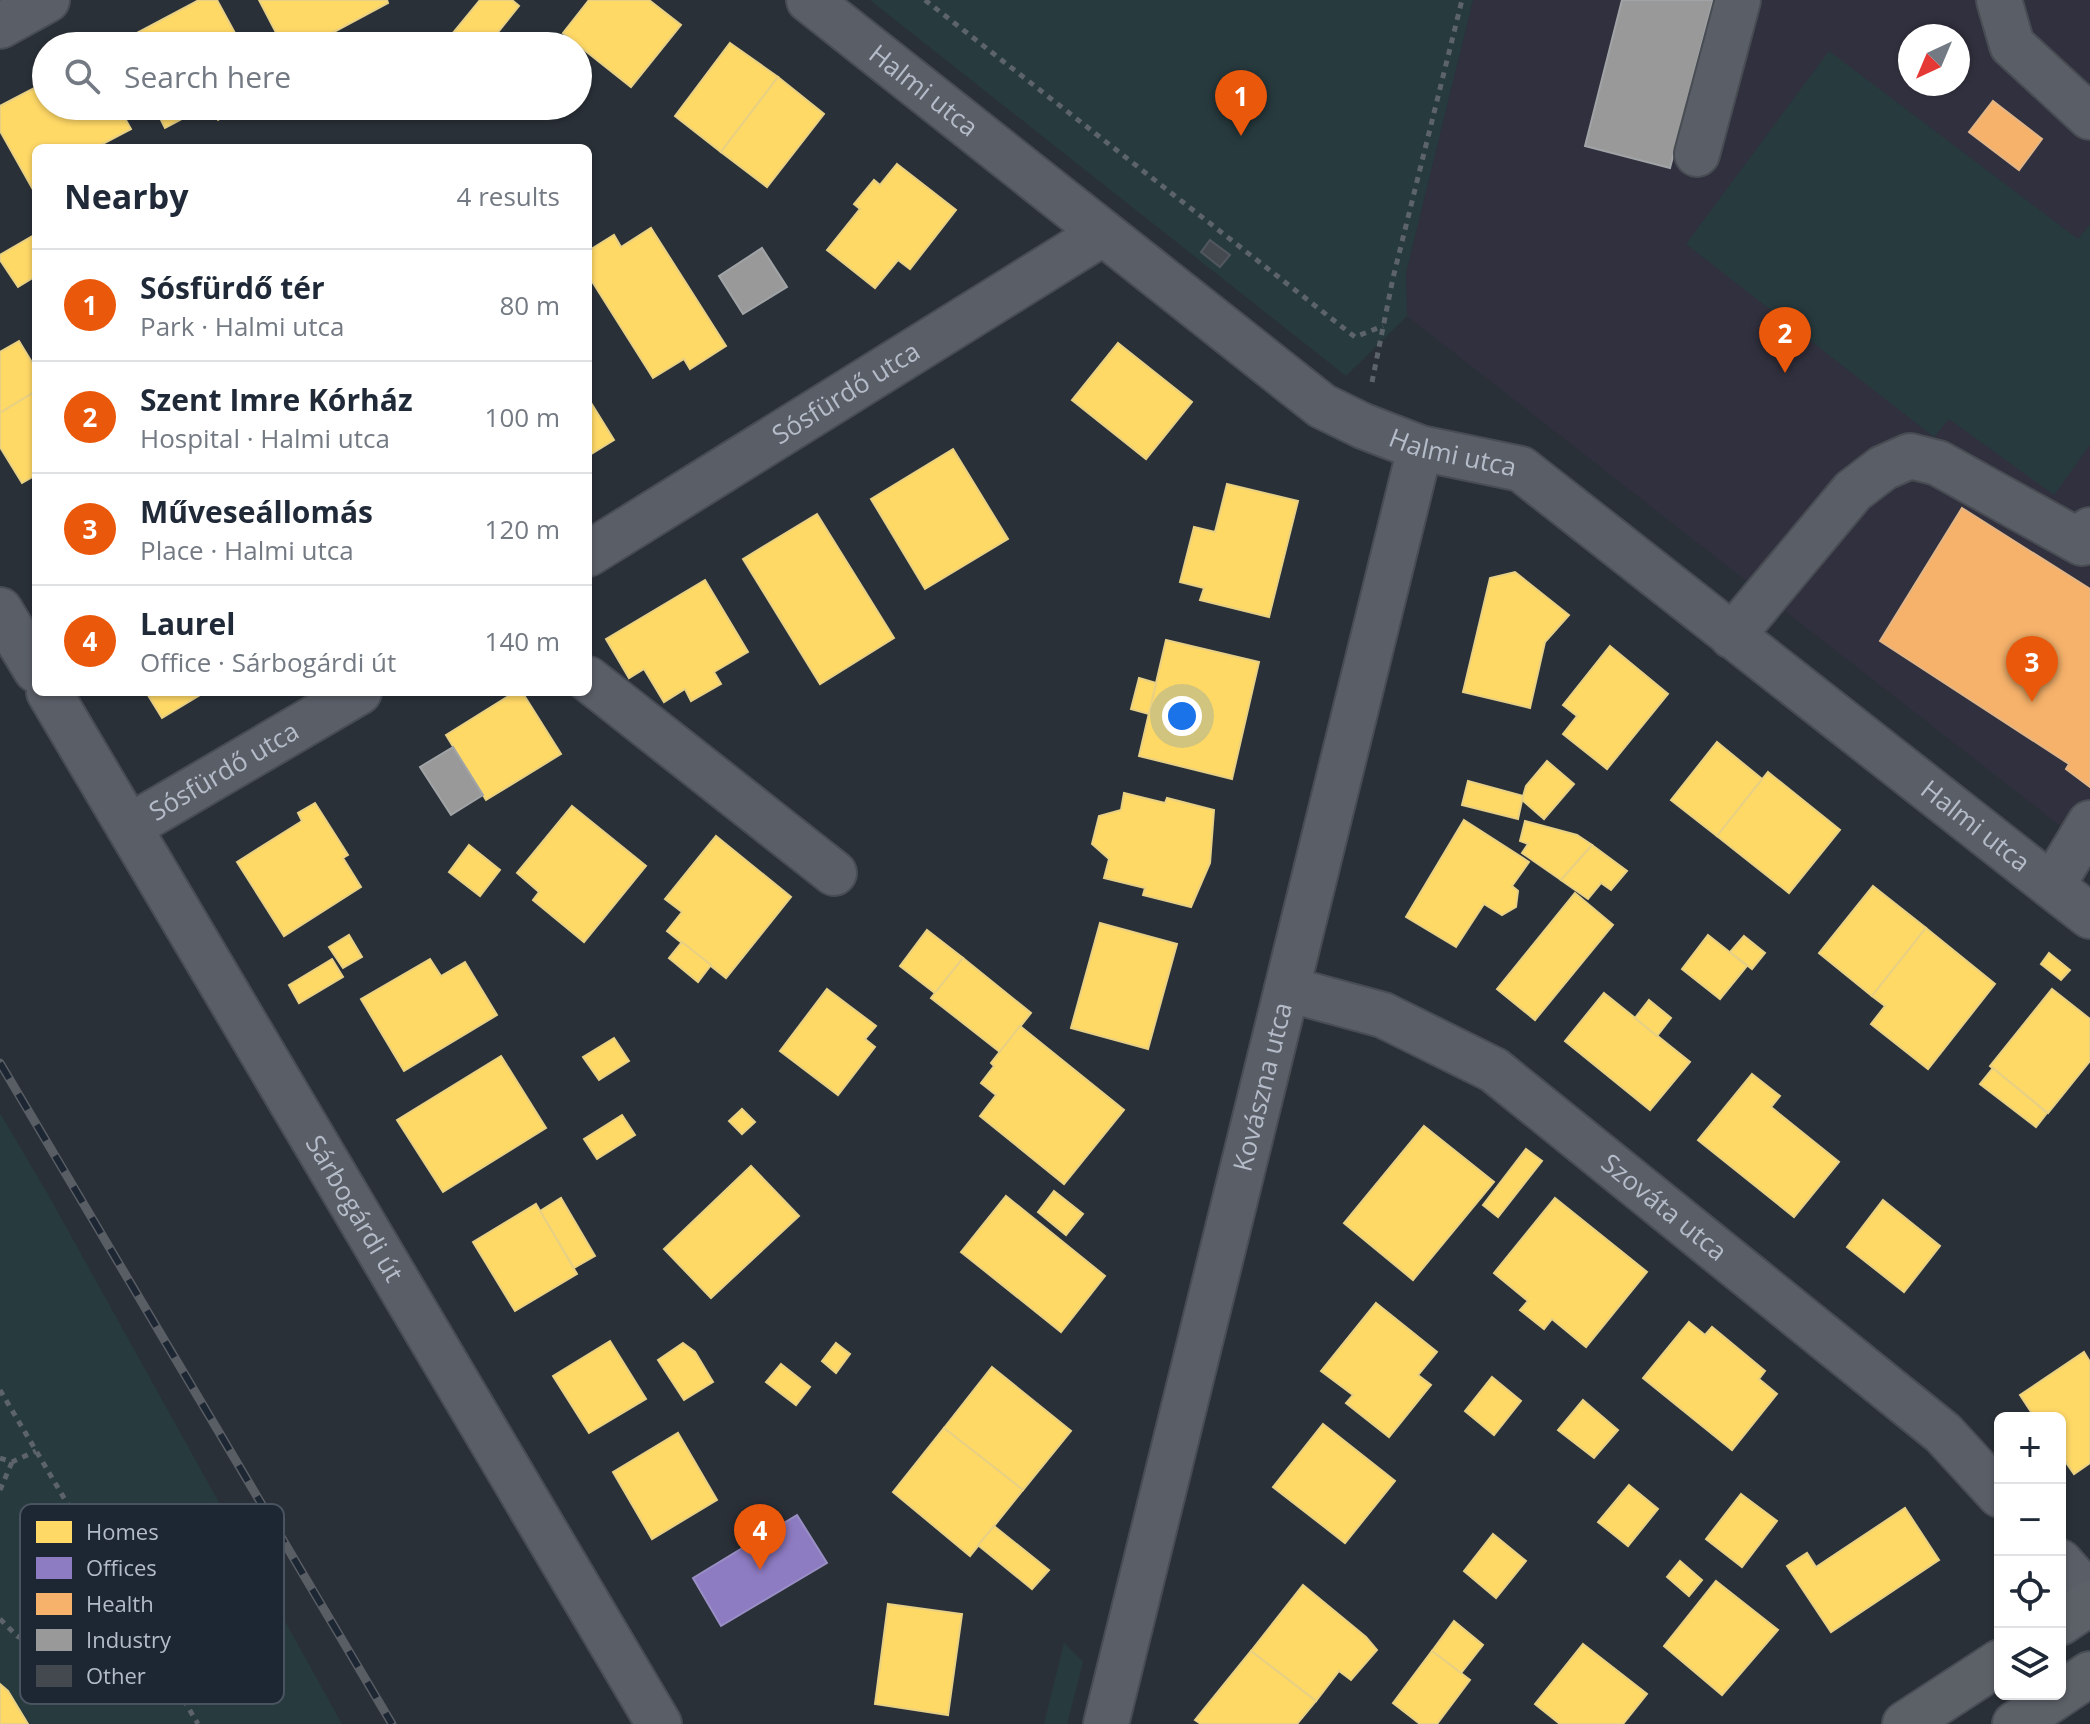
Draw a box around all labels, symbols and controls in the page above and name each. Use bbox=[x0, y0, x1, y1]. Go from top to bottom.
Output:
north arrow bbox=[1898, 24, 1970, 96]
search box bbox=[32, 32, 592, 120]
street label: Halmi utca bbox=[862, 35, 986, 144]
icon: search bbox=[60, 54, 104, 98]
text: Search here bbox=[124, 56, 291, 97]
pin: 1 bbox=[1215, 70, 1267, 136]
text: Nearby bbox=[64, 173, 189, 219]
text: 4 results bbox=[457, 178, 560, 214]
text: Sósfürdő tér bbox=[140, 267, 325, 308]
text: 1 bbox=[83, 287, 97, 323]
text: 80 m bbox=[499, 287, 560, 323]
pin: 2 bbox=[1759, 307, 1811, 373]
text: Park · Halmi utca bbox=[140, 308, 344, 344]
street label: Sósfürdő utca bbox=[765, 333, 926, 452]
text: Szent Imre Kórház bbox=[140, 379, 413, 420]
text: 2 bbox=[83, 399, 97, 435]
text: 100 m bbox=[485, 399, 560, 435]
street label: Halmi utca bbox=[1384, 419, 1520, 485]
text: Hospital · Halmi utca bbox=[140, 420, 390, 456]
text: Műveseállomás bbox=[140, 491, 373, 532]
text: 3 bbox=[83, 511, 97, 547]
text: 120 m bbox=[485, 511, 560, 547]
text: Place · Halmi utca bbox=[140, 532, 354, 568]
text: Laurel bbox=[140, 603, 235, 644]
text: 4 bbox=[83, 623, 97, 659]
text: 140 m bbox=[485, 623, 560, 659]
pin: 3 bbox=[2006, 636, 2058, 702]
text: Office · Sárbogárdi út bbox=[140, 644, 396, 680]
your location bbox=[1162, 696, 1202, 736]
street label: Sósfürdő utca bbox=[142, 712, 305, 829]
street label: Halmi utca bbox=[1914, 771, 2038, 879]
street label: Kovászna utca bbox=[1224, 999, 1300, 1175]
street label: Sárbogárdi út bbox=[298, 1128, 413, 1288]
street label: Szováta utca bbox=[1594, 1145, 1735, 1269]
map controls bbox=[1994, 1412, 2066, 1700]
button: + bbox=[1994, 1412, 2066, 1484]
button: − bbox=[1994, 1484, 2066, 1556]
legend bbox=[20, 1504, 284, 1704]
pin: 4 bbox=[734, 1504, 786, 1570]
text: Homes bbox=[86, 1516, 159, 1546]
text: Offices bbox=[86, 1552, 157, 1582]
button: locate bbox=[1994, 1556, 2066, 1628]
text: Health bbox=[86, 1588, 154, 1618]
text: Industry bbox=[86, 1624, 172, 1654]
button: layers bbox=[1994, 1628, 2066, 1700]
text: Other bbox=[86, 1660, 146, 1690]

